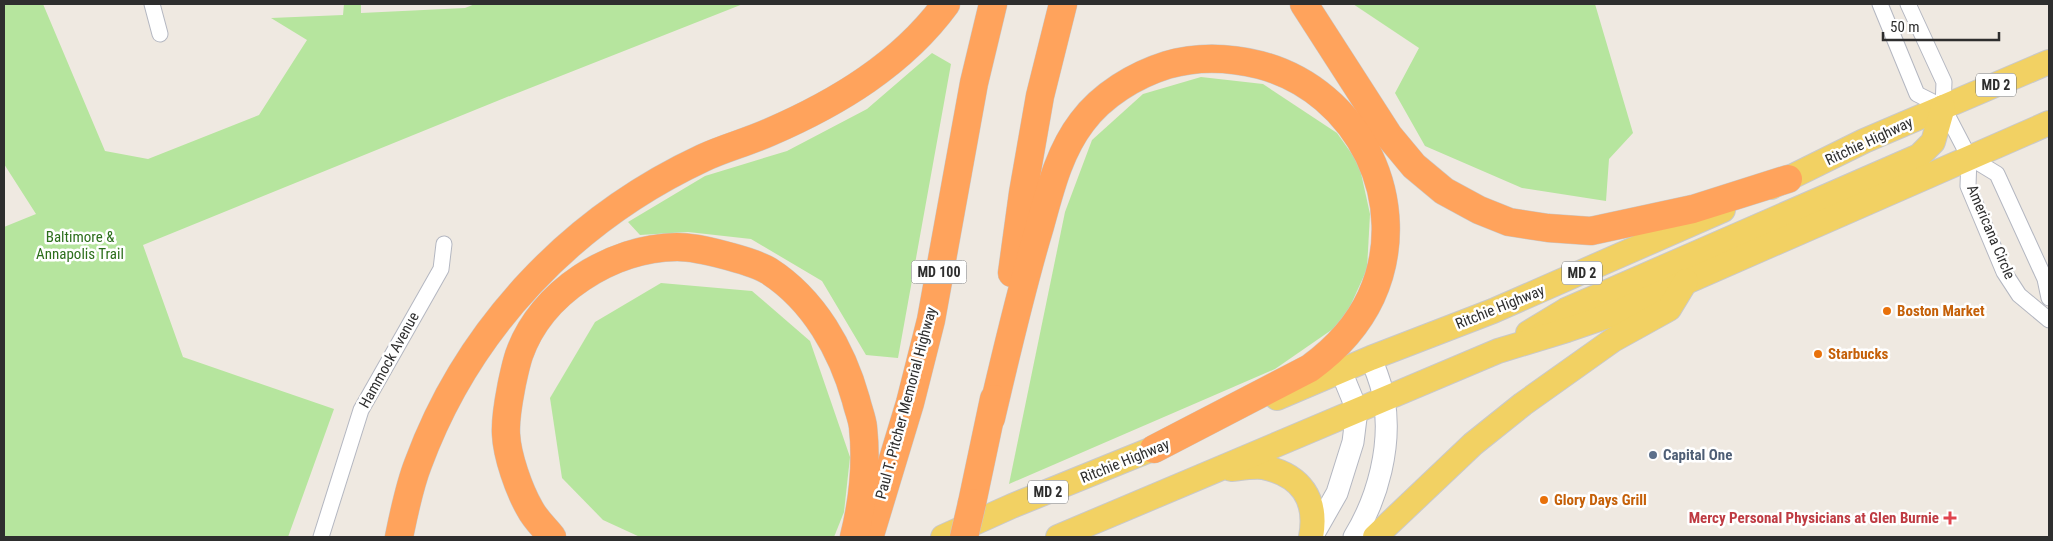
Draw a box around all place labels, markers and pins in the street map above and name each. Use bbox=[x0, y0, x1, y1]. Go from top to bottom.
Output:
place label: Boston Market bbox=[1897, 302, 1985, 320]
marker: Boston Market bbox=[1881, 305, 1893, 317]
place label: Starbucks bbox=[1828, 345, 1889, 363]
marker: Starbucks bbox=[1812, 348, 1824, 360]
place label: Capital One bbox=[1663, 446, 1732, 464]
marker: Capital One bbox=[1647, 449, 1659, 461]
place label: Glory Days Grill bbox=[1554, 491, 1647, 509]
marker: Glory Days Grill bbox=[1538, 494, 1550, 506]
place label: Mercy Personal Physicians at Glen Burnie bbox=[1689, 509, 1939, 527]
marker: Mercy Personal Physicians at Glen Burnie bbox=[1943, 511, 1957, 525]

